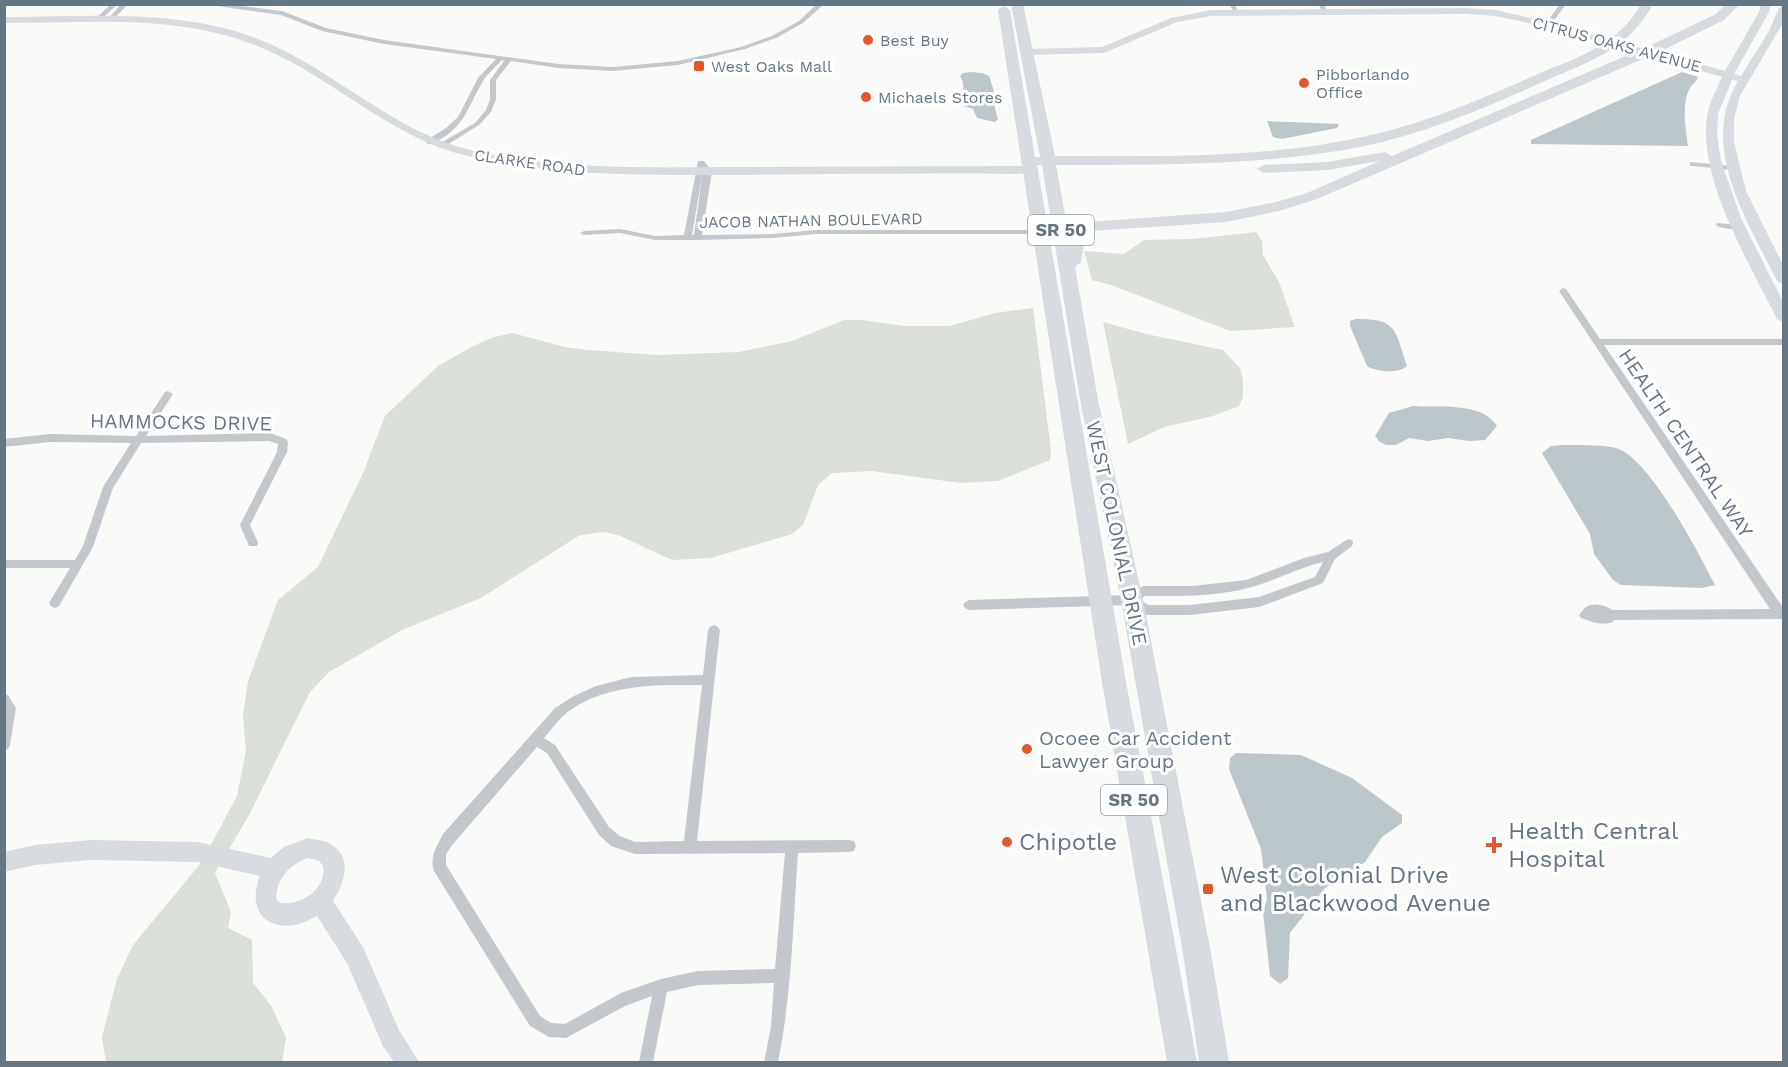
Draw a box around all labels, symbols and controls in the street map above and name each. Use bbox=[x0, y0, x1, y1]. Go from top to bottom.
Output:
street label: CITRUS OAKS AVENUE bbox=[1530, 13, 1703, 76]
place label: Best Buy bbox=[880, 31, 950, 50]
marker: Best Buy bbox=[861, 33, 875, 47]
place label: West Oaks Mall bbox=[711, 57, 832, 76]
marker: West Oaks Mall bbox=[692, 59, 706, 73]
place label: Pibborlando Office bbox=[1316, 65, 1410, 102]
marker: Pibborlando Office bbox=[1297, 76, 1311, 90]
place label: Michaels Stores bbox=[878, 88, 1002, 107]
marker: Michaels Stores bbox=[859, 90, 873, 104]
street label: CLARKE ROAD bbox=[473, 145, 587, 180]
street label: JACOB NATHAN BOULEVARD bbox=[699, 209, 923, 232]
road number: SR 50 bbox=[1028, 215, 1094, 245]
street label: HEALTH CENTRAL WAY bbox=[1614, 344, 1759, 543]
street label: HAMMOCKS DRIVE bbox=[90, 408, 272, 436]
street label: WEST COLONIAL DRIVE bbox=[1081, 418, 1153, 648]
place label: Ocoee Car Accident Lawyer Group bbox=[1039, 726, 1232, 773]
marker: Ocoee Car Accident Lawyer Group bbox=[1020, 742, 1034, 756]
road number: SR 50 bbox=[1101, 785, 1167, 815]
place label: Health Central Hospital bbox=[1508, 817, 1679, 873]
place label: Chipotle bbox=[1019, 828, 1117, 856]
marker: Chipotle bbox=[1000, 835, 1014, 849]
marker: Health Central Hospital bbox=[1485, 836, 1503, 854]
place label: West Colonial Drive and Blackwood Avenue bbox=[1220, 861, 1491, 917]
marker: West Colonial Drive and Blackwood Avenue bbox=[1201, 882, 1215, 896]

